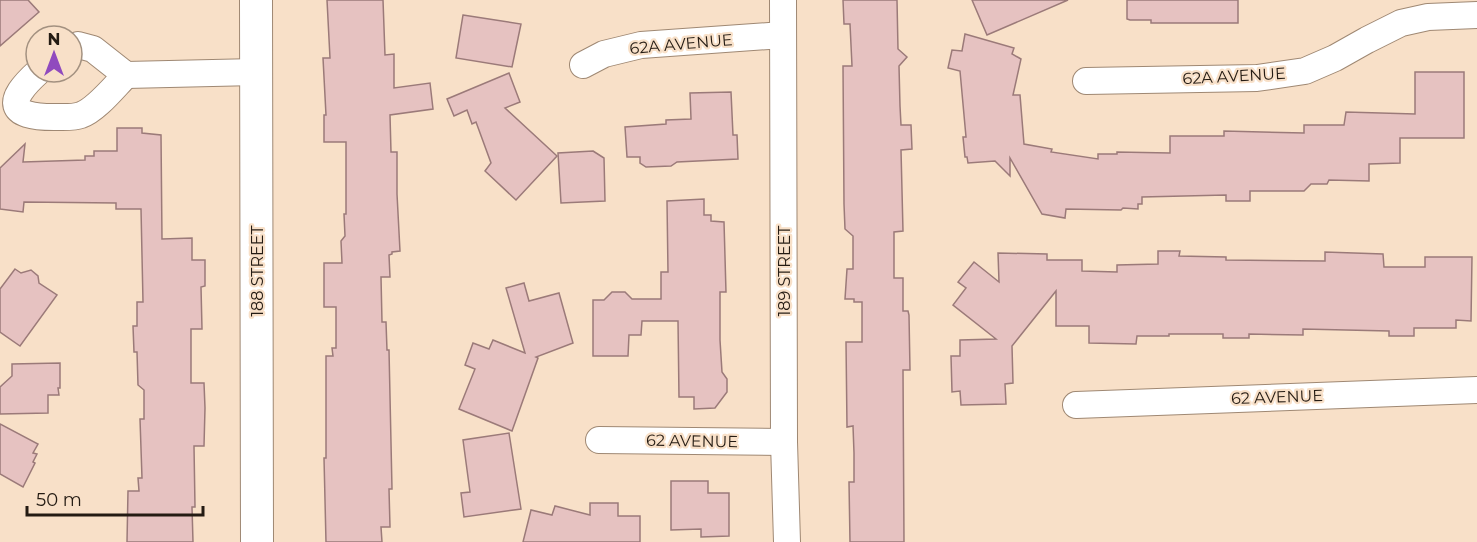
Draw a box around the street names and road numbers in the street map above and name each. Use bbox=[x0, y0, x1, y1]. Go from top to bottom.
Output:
street label: 62A AVENUE bbox=[629, 30, 733, 58]
street label: 62A AVENUE bbox=[1182, 64, 1286, 88]
street label: 188 STREET bbox=[248, 224, 267, 317]
street label: 189 STREET bbox=[775, 225, 794, 316]
street label: 62 AVENUE bbox=[1231, 386, 1323, 408]
street label: 62 AVENUE bbox=[646, 431, 738, 451]

